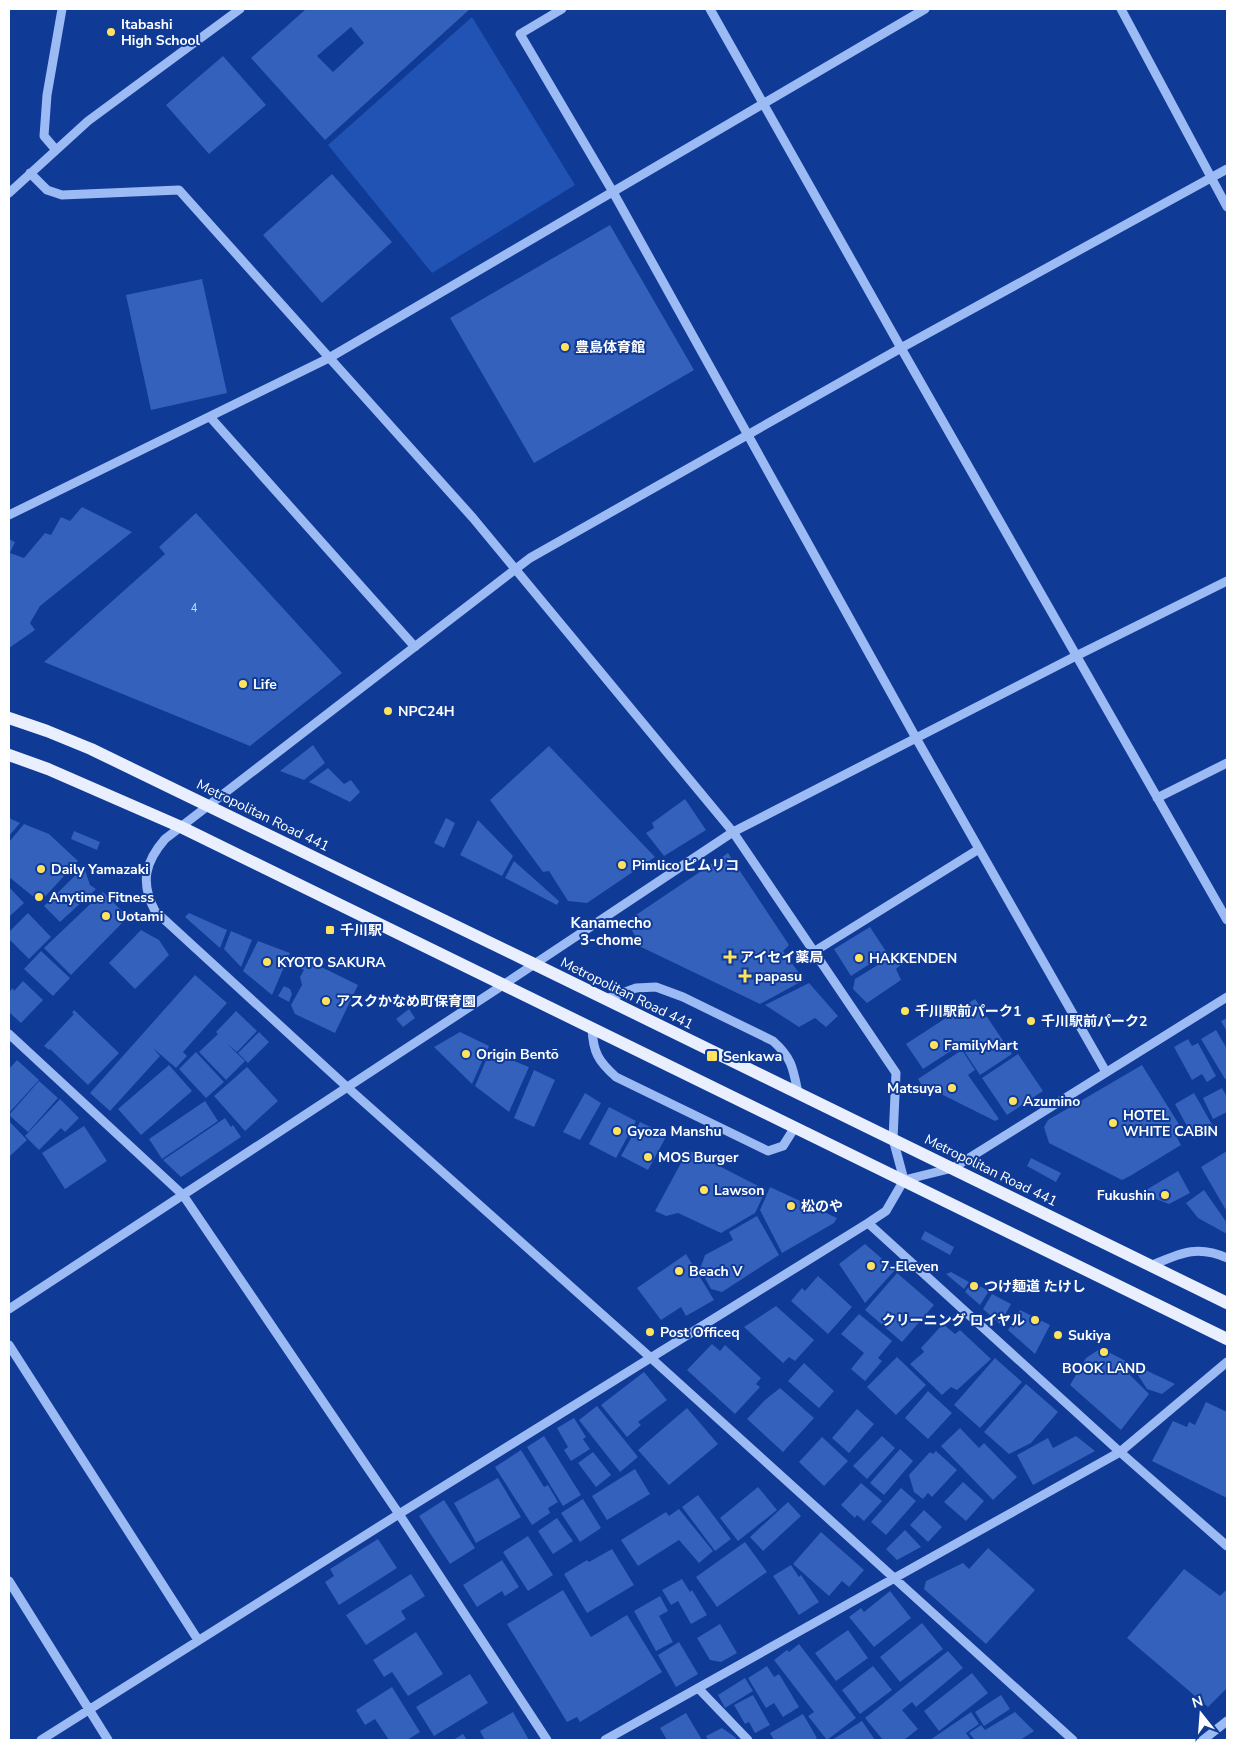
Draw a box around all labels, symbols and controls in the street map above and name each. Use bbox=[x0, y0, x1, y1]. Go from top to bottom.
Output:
place label: Itabashi High School bbox=[121, 15, 201, 50]
marker: Itabashi High School bbox=[105, 26, 117, 38]
place label: 豊島体育館 bbox=[575, 338, 645, 357]
marker: 豊島体育館 bbox=[559, 341, 571, 353]
house number: 4 bbox=[191, 601, 198, 616]
place label: Life bbox=[253, 675, 277, 694]
marker: Life bbox=[237, 678, 249, 690]
place label: NPC24H bbox=[398, 702, 455, 721]
marker: NPC24H bbox=[382, 705, 394, 717]
street label: Metropolitan Road 441 bbox=[193, 775, 332, 856]
place label: Pimlico ピムリコ bbox=[632, 856, 739, 875]
marker: Pimlico ピムリコ bbox=[616, 859, 628, 871]
place label: Daily Yamazaki bbox=[51, 860, 149, 879]
marker: Daily Yamazaki bbox=[35, 863, 47, 875]
place label: Anytime Fitness bbox=[49, 888, 154, 907]
marker: Anytime Fitness bbox=[33, 891, 45, 903]
place label: Uotami bbox=[116, 907, 163, 926]
marker: Uotami bbox=[100, 910, 112, 922]
district label: Kanamecho 3-chome bbox=[571, 913, 652, 950]
place label: 千川駅 bbox=[340, 921, 382, 940]
marker: 千川駅 bbox=[324, 924, 336, 936]
place label: アイセイ薬局 bbox=[740, 948, 823, 967]
place label: HAKKENDEN bbox=[869, 949, 957, 968]
marker: アイセイ薬局 bbox=[724, 951, 736, 963]
marker: HAKKENDEN bbox=[853, 952, 865, 964]
place label: KYOTO SAKURA bbox=[277, 953, 386, 972]
street label: Metropolitan Road 441 bbox=[557, 953, 696, 1034]
marker: KYOTO SAKURA bbox=[261, 956, 273, 968]
place label: papasu bbox=[755, 967, 802, 986]
marker: papasu bbox=[739, 970, 751, 982]
place label: アスクかなめ町保育園 bbox=[336, 992, 476, 1011]
marker: アスクかなめ町保育園 bbox=[320, 995, 332, 1007]
place label: 千川駅前パーク1 bbox=[915, 1002, 1021, 1021]
marker: 千川駅前パーク1 bbox=[899, 1005, 911, 1017]
place label: 千川駅前パーク2 bbox=[1041, 1012, 1147, 1031]
marker: 千川駅前パーク2 bbox=[1025, 1015, 1037, 1027]
place label: FamilyMart bbox=[944, 1036, 1018, 1055]
marker: FamilyMart bbox=[928, 1039, 940, 1051]
place label: Origin Bentō bbox=[476, 1045, 559, 1064]
place label: Senkawa bbox=[723, 1047, 782, 1066]
marker: Origin Bentō bbox=[460, 1048, 472, 1060]
marker: Senkawa bbox=[705, 1049, 719, 1063]
place label: Matsuya bbox=[887, 1079, 942, 1098]
marker: Matsuya bbox=[946, 1082, 958, 1094]
place label: Azumino bbox=[1023, 1092, 1080, 1111]
marker: Azumino bbox=[1007, 1095, 1019, 1107]
place label: HOTEL WHITE CABIN bbox=[1123, 1106, 1218, 1141]
marker: HOTEL WHITE CABIN bbox=[1107, 1117, 1119, 1129]
place label: Gyoza Manshu bbox=[627, 1122, 722, 1141]
marker: Gyoza Manshu bbox=[611, 1125, 623, 1137]
street label: Metropolitan Road 441 bbox=[921, 1130, 1060, 1211]
place label: MOS Burger bbox=[658, 1148, 739, 1167]
marker: MOS Burger bbox=[642, 1151, 654, 1163]
place label: Lawson bbox=[714, 1181, 764, 1200]
marker: Lawson bbox=[698, 1184, 710, 1196]
place label: Fukushin bbox=[1097, 1186, 1155, 1205]
marker: Fukushin bbox=[1159, 1189, 1171, 1201]
place label: 松のや bbox=[801, 1197, 843, 1216]
marker: 松のや bbox=[785, 1200, 797, 1212]
place label: 7-Eleven bbox=[881, 1257, 939, 1276]
marker: 7-Eleven bbox=[865, 1260, 877, 1272]
place label: Beach V bbox=[689, 1262, 743, 1281]
marker: Beach V bbox=[673, 1265, 685, 1277]
place label: つけ麺道 たけし bbox=[984, 1277, 1086, 1296]
marker: つけ麺道 たけし bbox=[968, 1280, 980, 1292]
place label: クリーニング ロイヤル bbox=[882, 1311, 1025, 1330]
marker: クリーニング ロイヤル bbox=[1029, 1314, 1041, 1326]
place label: Post Officeq bbox=[660, 1323, 740, 1342]
marker: Post Officeq bbox=[644, 1326, 656, 1338]
place label: Sukiya bbox=[1068, 1326, 1111, 1345]
marker: Sukiya bbox=[1052, 1329, 1064, 1341]
marker: BOOK LAND bbox=[1098, 1346, 1110, 1358]
place label: BOOK LAND bbox=[1062, 1359, 1146, 1378]
north arrow bbox=[1176, 1689, 1226, 1739]
text: N bbox=[1190, 1691, 1205, 1713]

